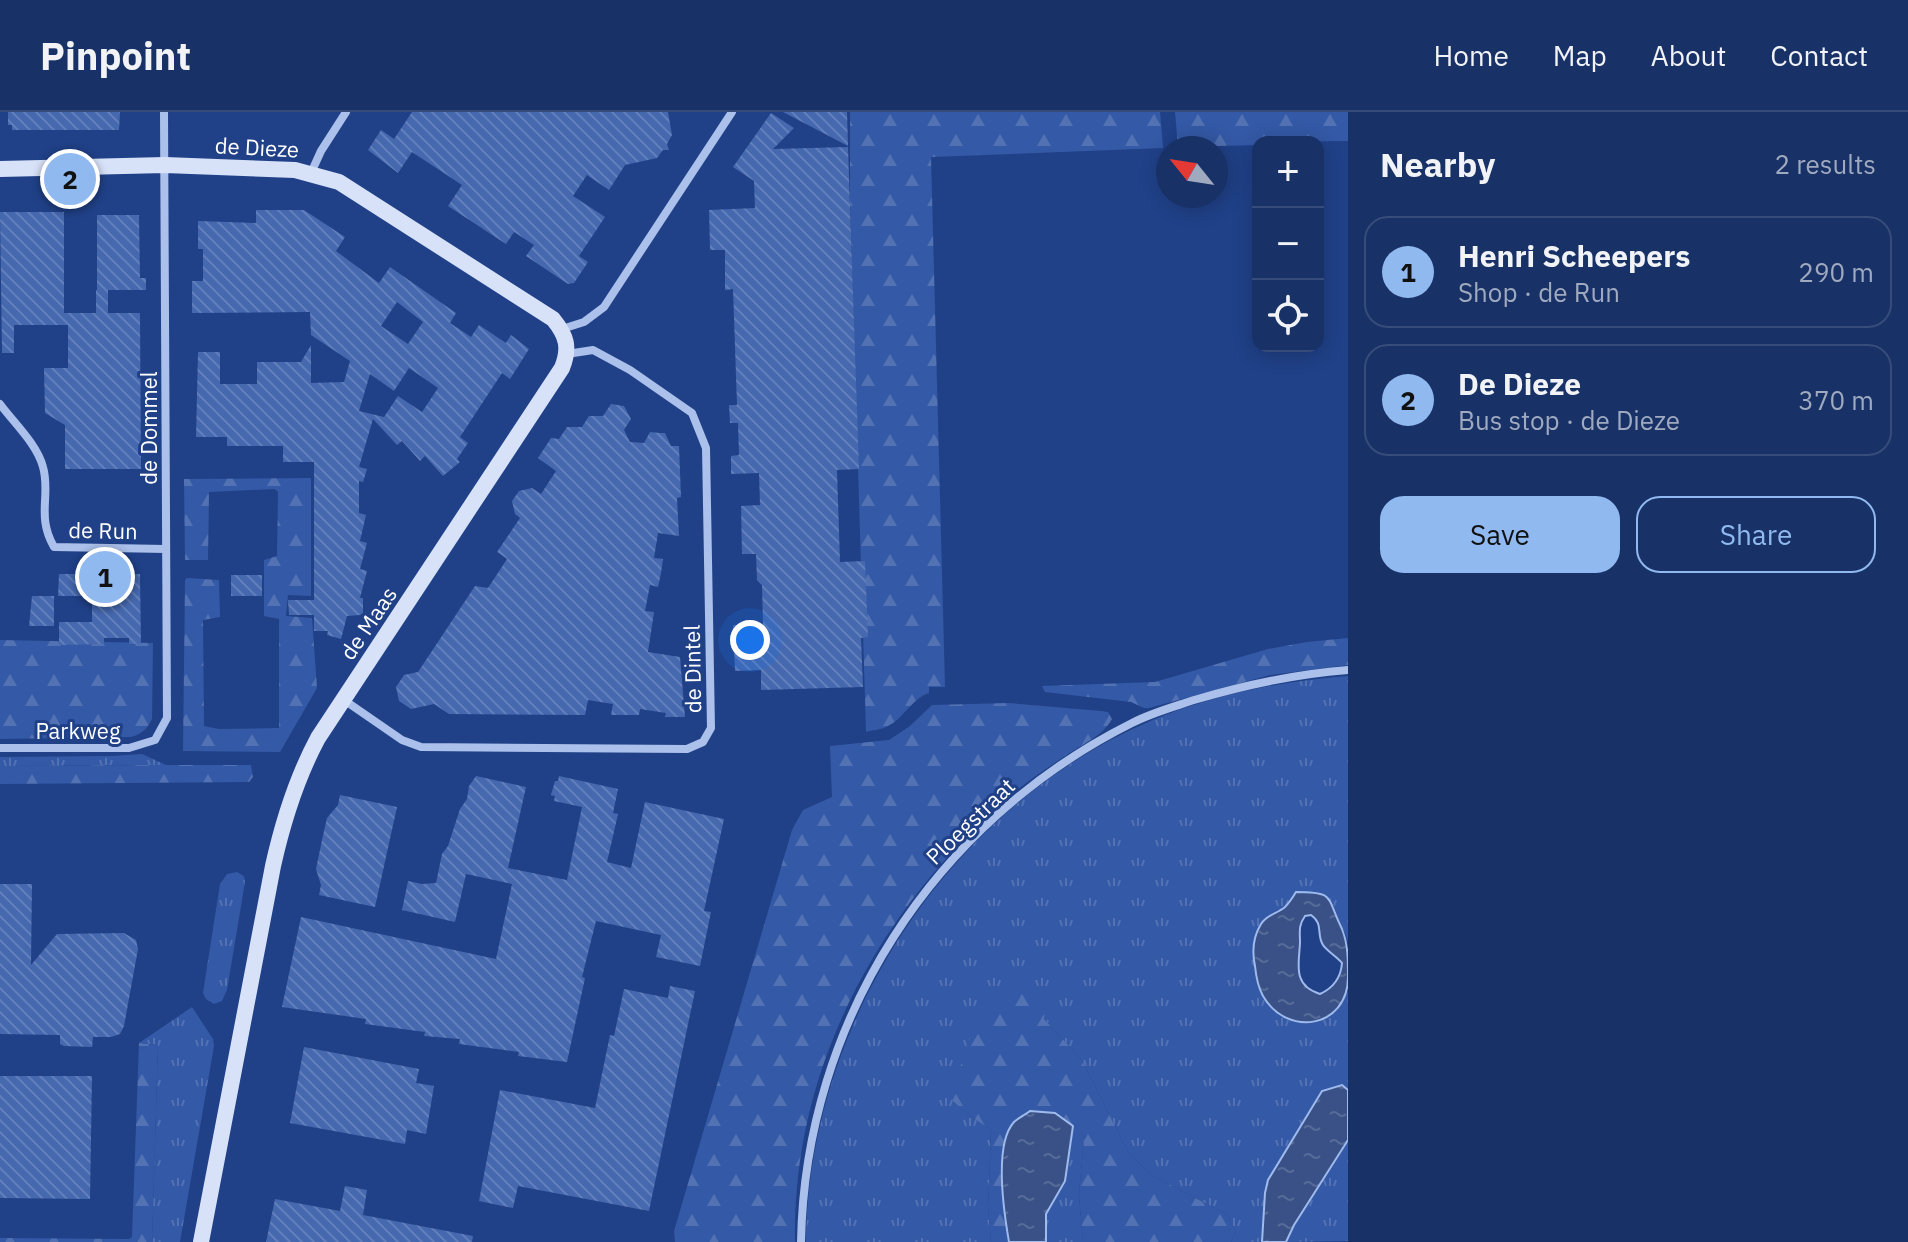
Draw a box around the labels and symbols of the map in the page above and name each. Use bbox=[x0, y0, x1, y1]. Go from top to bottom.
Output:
street label: de Dieze bbox=[214, 130, 300, 164]
north arrow bbox=[1156, 136, 1228, 208]
pin: 2 bbox=[44, 149, 96, 209]
street label: de Dommel bbox=[134, 371, 163, 485]
street label: de Run bbox=[68, 515, 138, 545]
pin: 1 bbox=[79, 547, 131, 607]
street label: de Maas bbox=[333, 581, 403, 665]
your location bbox=[730, 620, 770, 660]
street label: de Dintel bbox=[677, 624, 707, 713]
street label: Parkweg bbox=[35, 716, 121, 745]
street label: Ploegstraat bbox=[919, 771, 1021, 871]

